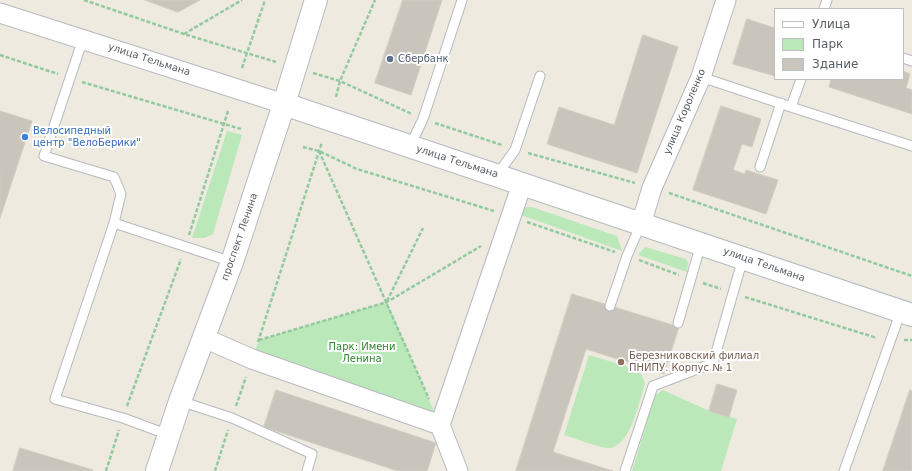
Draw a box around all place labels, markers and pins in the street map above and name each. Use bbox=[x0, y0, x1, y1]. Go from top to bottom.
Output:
place label: Сбербанк bbox=[398, 53, 449, 65]
marker: Сбербанк bbox=[385, 54, 395, 64]
place label: Велосипедный центр "ВелоБерики" bbox=[33, 125, 141, 148]
marker: Велосипедный центр "ВелоБерики" bbox=[20, 132, 30, 142]
place label: Березниковский филиал ПНИПУ. Корпус № 1 bbox=[629, 350, 759, 374]
marker: Березниковский филиал ПНИПУ. Корпус № 1 bbox=[616, 357, 626, 367]

